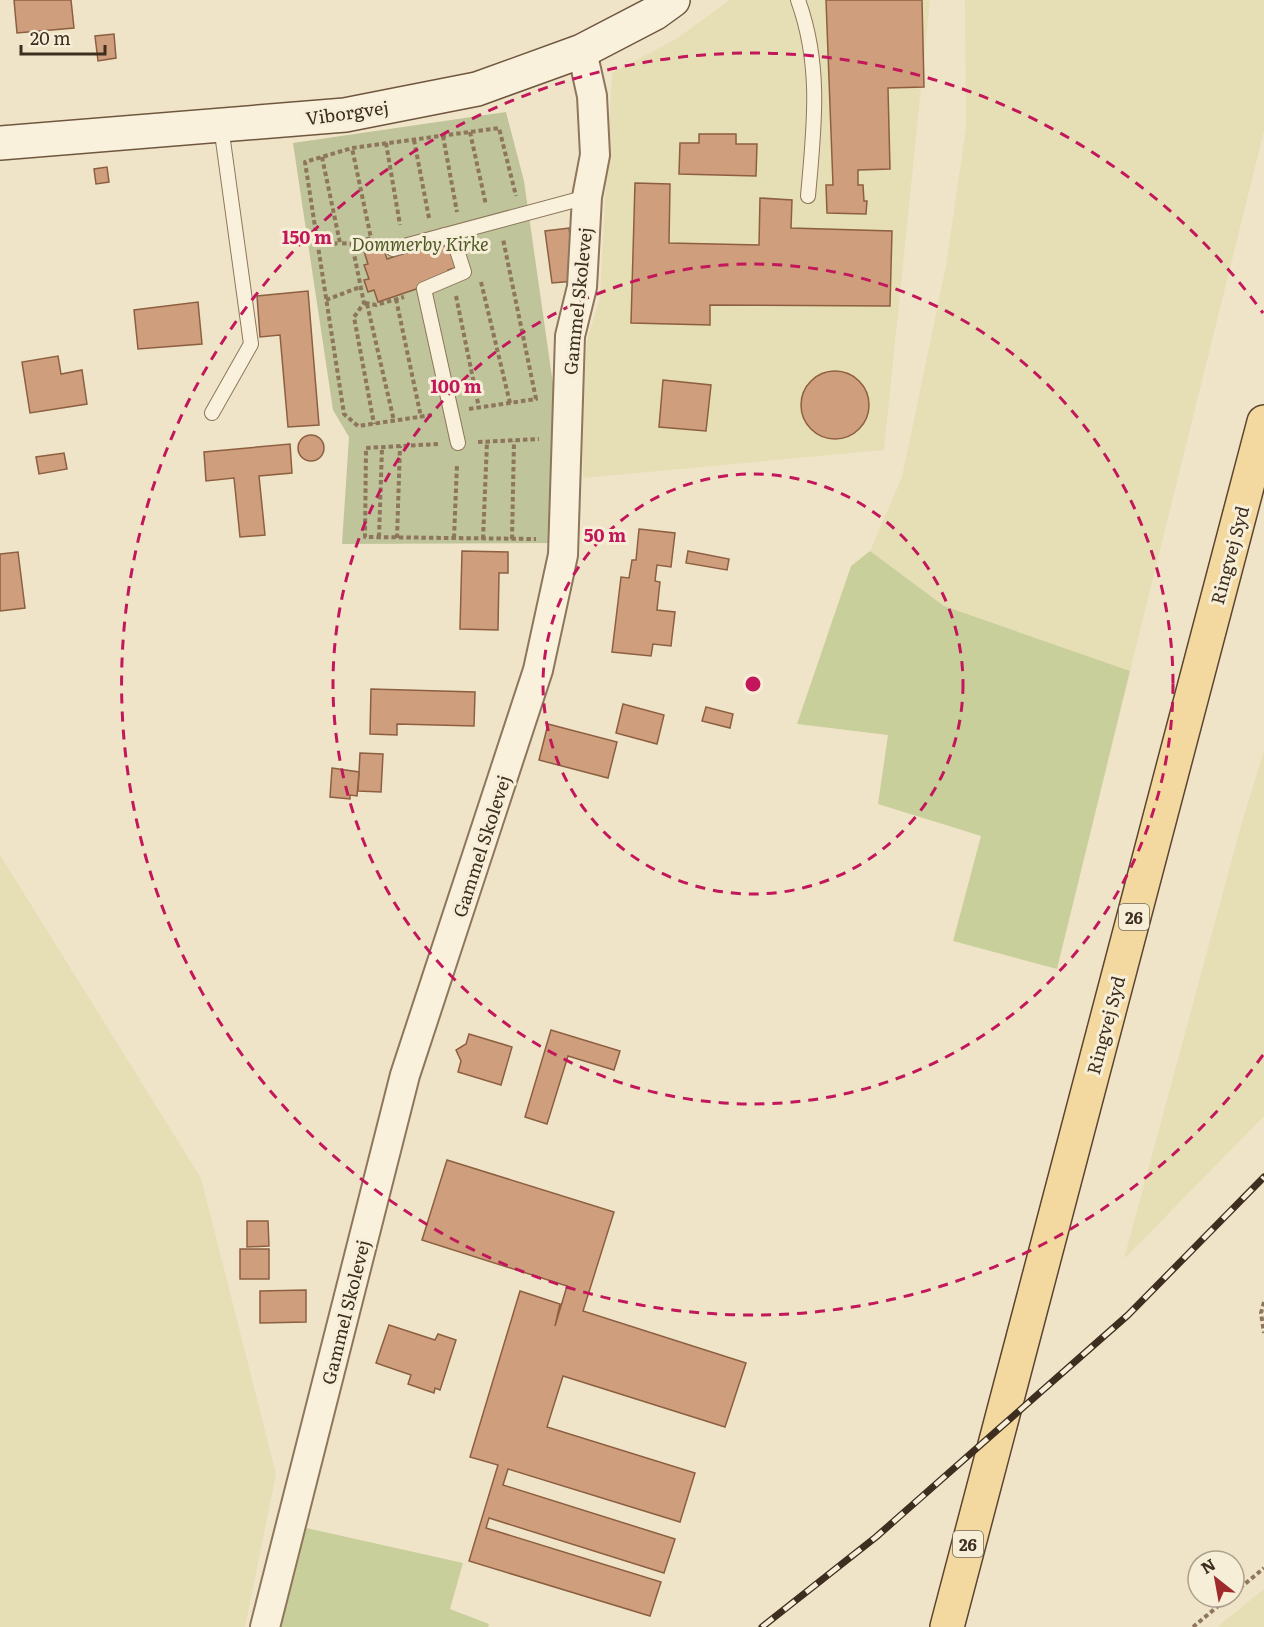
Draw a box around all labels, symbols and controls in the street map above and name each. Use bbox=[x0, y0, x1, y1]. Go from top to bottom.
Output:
scale bar bbox=[21, 18, 105, 56]
text: 20 m bbox=[30, 24, 71, 51]
street label: Viborgvej bbox=[304, 93, 390, 131]
text: 150 m bbox=[282, 223, 332, 250]
street label: Gammel Skolevej bbox=[556, 226, 598, 376]
park label: Dommerby Kirke bbox=[351, 230, 489, 257]
text: 100 m bbox=[430, 372, 482, 399]
street label: Ringvej Syd bbox=[1203, 503, 1255, 607]
text: 50 m bbox=[584, 521, 626, 548]
centre of rings bbox=[743, 674, 763, 694]
street label: Gammel Skolevej bbox=[445, 771, 517, 921]
road number: 26 bbox=[1119, 904, 1149, 930]
street label: Ringvej Syd bbox=[1079, 973, 1131, 1077]
street label: Gammel Skolevej bbox=[314, 1237, 376, 1387]
road number: 26 bbox=[953, 1531, 983, 1557]
north arrow bbox=[1186, 1549, 1246, 1609]
text: N bbox=[1196, 1552, 1220, 1579]

